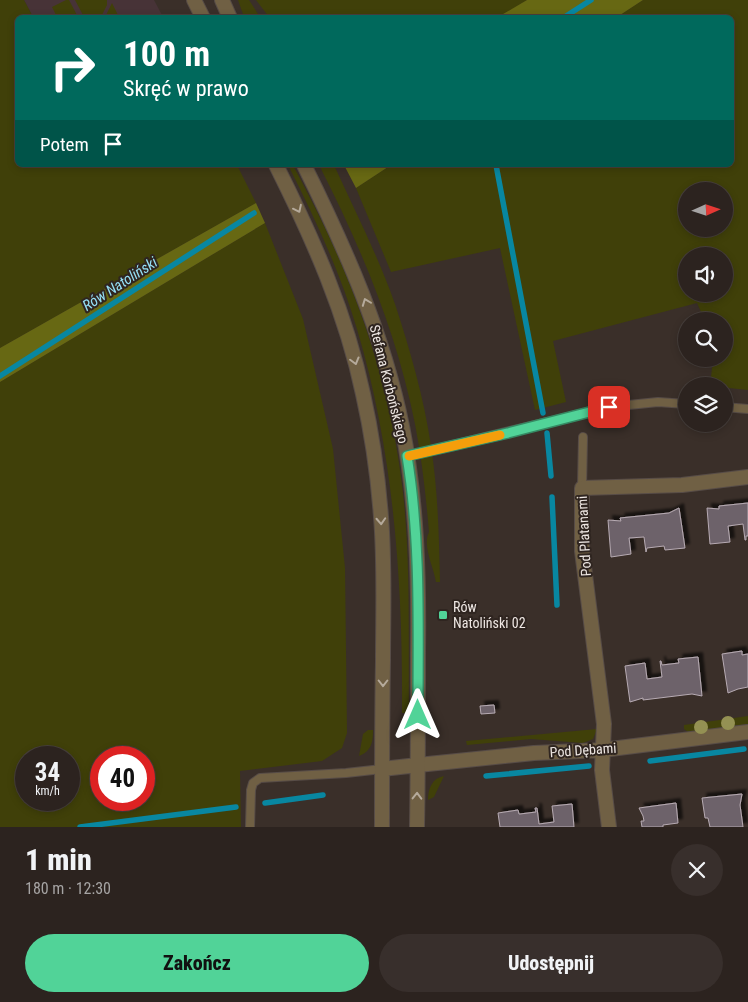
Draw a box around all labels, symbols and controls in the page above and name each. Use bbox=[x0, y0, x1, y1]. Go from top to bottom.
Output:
text: 100 m bbox=[123, 34, 210, 75]
icon: right bbox=[40, 35, 105, 100]
text: Skręć w prawo bbox=[123, 76, 249, 101]
icon: arrive bbox=[99, 130, 127, 158]
text: Potem bbox=[40, 133, 89, 156]
north arrow bbox=[678, 182, 732, 238]
map controls bbox=[678, 182, 733, 432]
one-way arrow bbox=[292, 204, 302, 213]
button: sound bbox=[678, 247, 733, 302]
water label: Rów Natoliński bbox=[79, 253, 161, 315]
one-way arrow bbox=[362, 298, 372, 307]
button: search bbox=[678, 312, 733, 367]
street label: Stefana Korbońskiego bbox=[367, 323, 411, 445]
one-way arrow bbox=[349, 356, 359, 364]
button: layers bbox=[678, 377, 733, 432]
pin bbox=[588, 386, 630, 428]
icon: arrive bbox=[595, 393, 623, 421]
street label: Pod Platanami bbox=[574, 495, 594, 577]
one-way arrow bbox=[376, 517, 387, 525]
place label: Rów Natoliński 02 bbox=[453, 599, 526, 631]
marker: Rów Natoliński 02 bbox=[437, 609, 449, 621]
one-way arrow bbox=[378, 680, 388, 687]
position arrow bbox=[391, 688, 443, 740]
street label: Pod Dębami bbox=[549, 740, 617, 760]
speed limit sign: 40 bbox=[90, 746, 155, 811]
text: 34 bbox=[35, 758, 60, 787]
text: km/h bbox=[35, 784, 60, 798]
one-way arrow bbox=[412, 792, 423, 800]
text: 1 min bbox=[25, 842, 92, 877]
button: close bbox=[671, 844, 723, 896]
text: 180 m · 12:30 bbox=[25, 879, 111, 898]
button: Zakończ bbox=[25, 934, 369, 992]
button: Udostępnij bbox=[379, 934, 723, 992]

